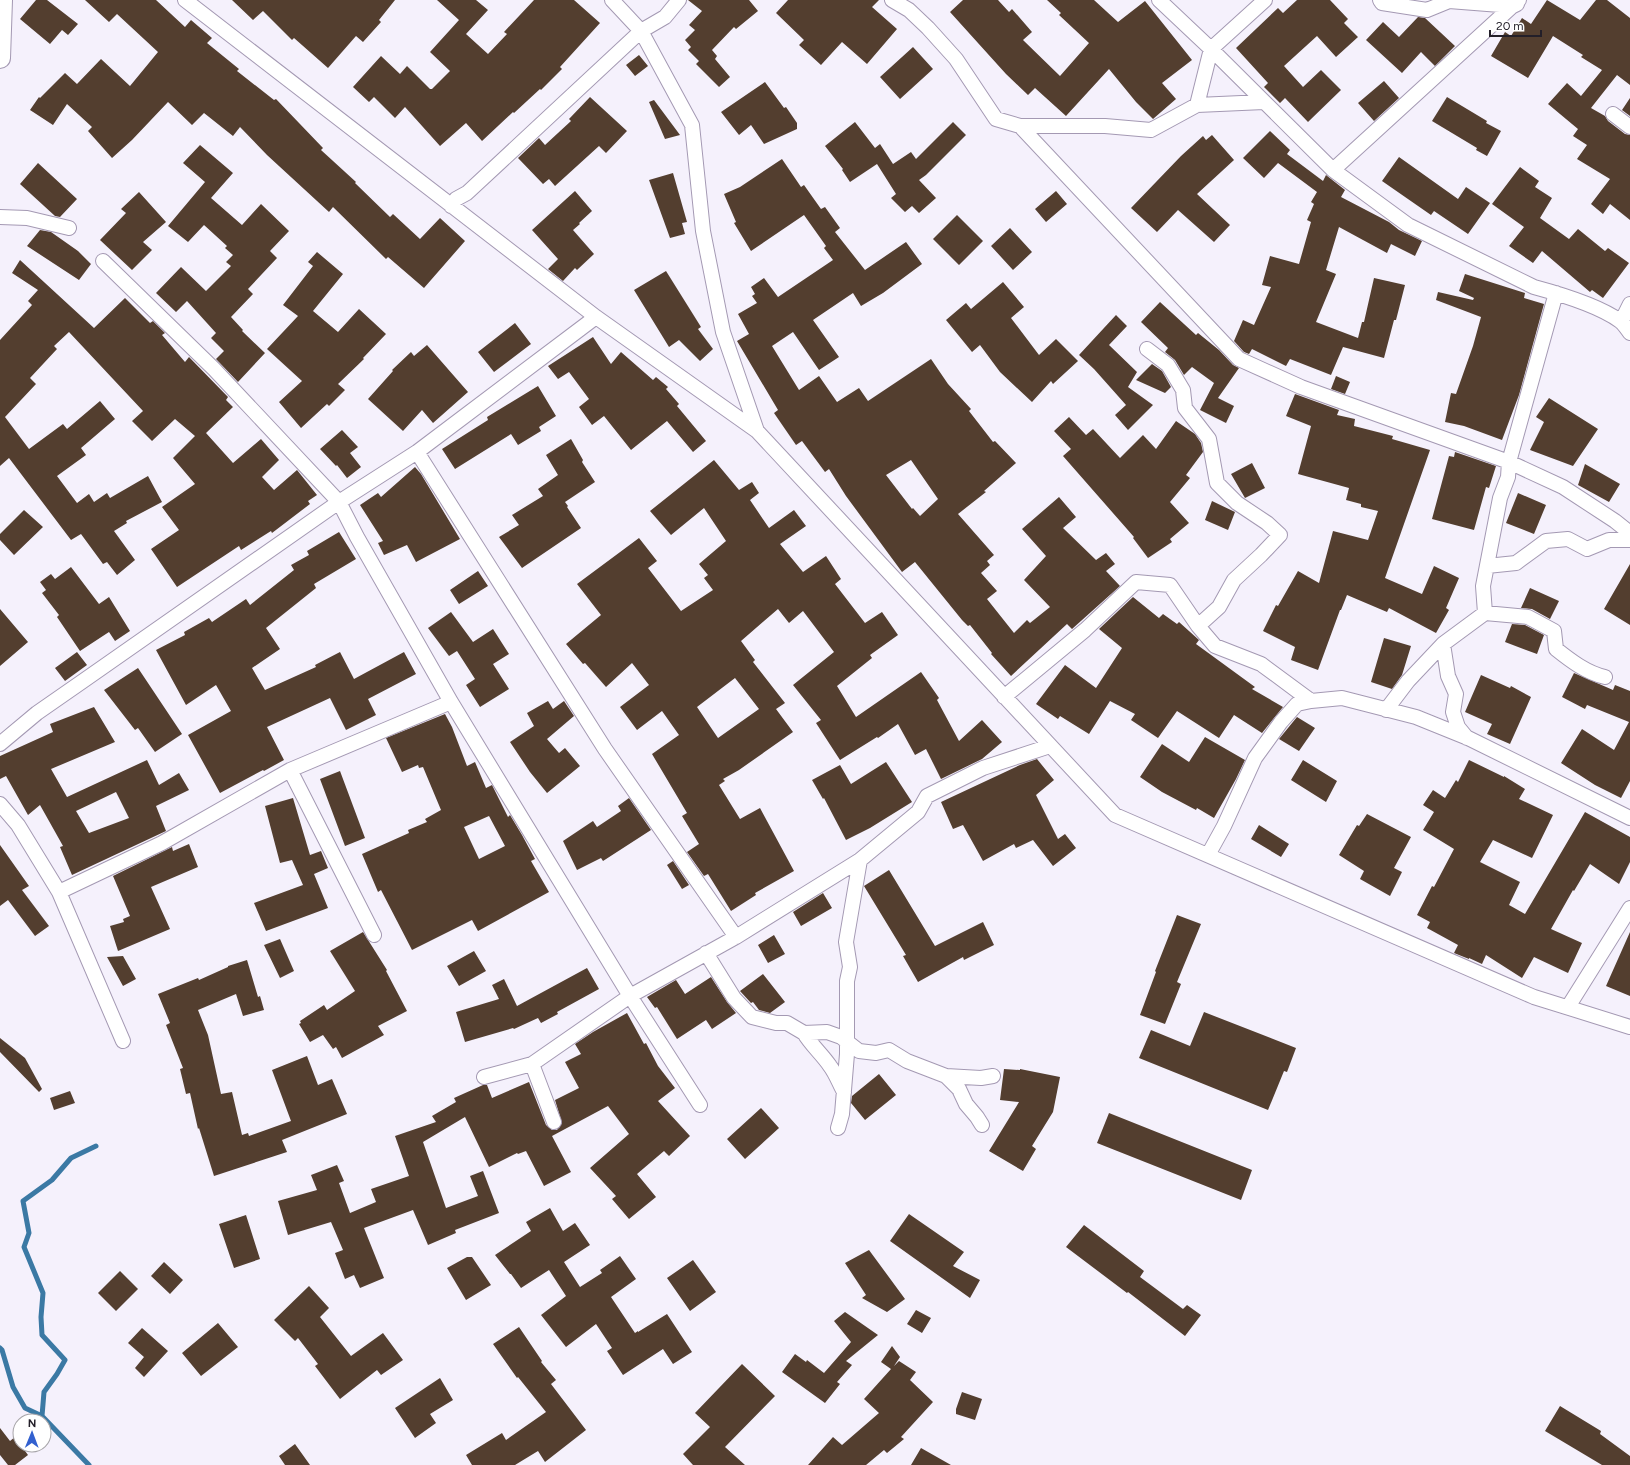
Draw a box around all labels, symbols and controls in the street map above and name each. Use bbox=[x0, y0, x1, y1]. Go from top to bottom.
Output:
scale bar bbox=[1490, 12, 1541, 38]
text: 20 m bbox=[1496, 19, 1524, 33]
north arrow bbox=[12, 1413, 52, 1453]
text: N bbox=[28, 1417, 37, 1430]

